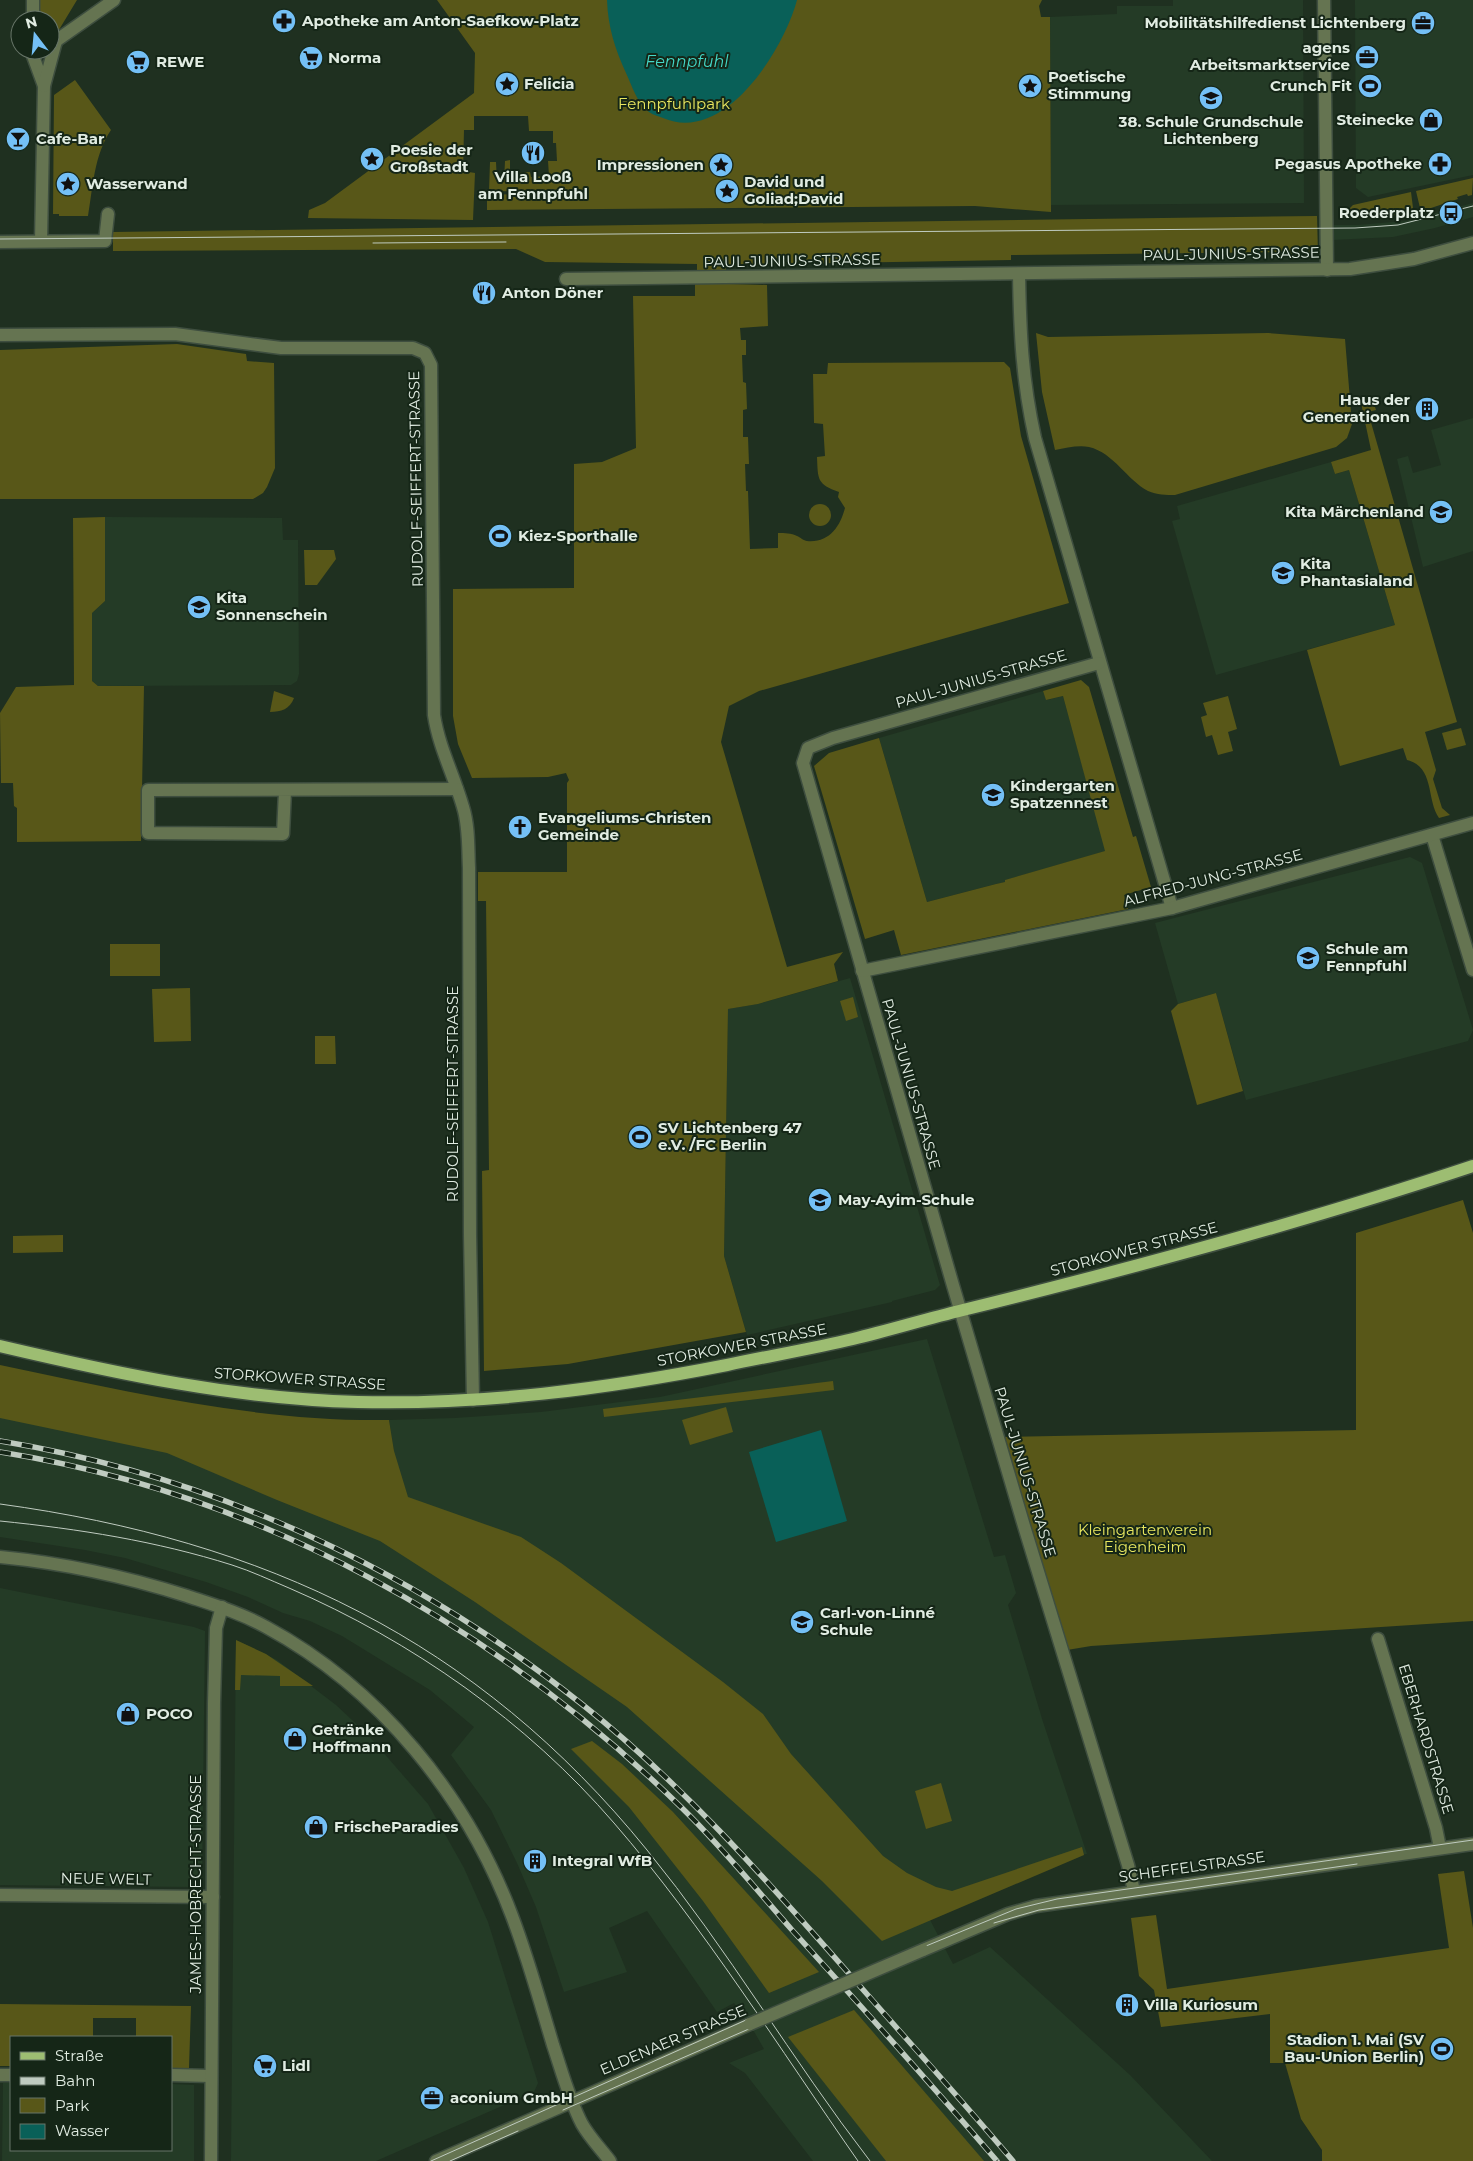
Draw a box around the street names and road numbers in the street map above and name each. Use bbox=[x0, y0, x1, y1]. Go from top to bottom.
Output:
street label: PAUL-JUNIUS-STRASSE bbox=[1142, 242, 1320, 265]
street label: PAUL-JUNIUS-STRASSE bbox=[703, 249, 881, 272]
street label: RUDOLF-SEIFFERT-STRASSE bbox=[404, 371, 427, 587]
street label: PAUL-JUNIUS-STRASSE bbox=[893, 645, 1069, 712]
street label: ALFRED-JUNG-STRASSE bbox=[1121, 844, 1304, 911]
street label: RUDOLF-SEIFFERT-STRASSE bbox=[443, 986, 462, 1202]
street label: PAUL-JUNIUS-STRASSE bbox=[878, 996, 945, 1172]
street label: STORKOWER STRASSE bbox=[1048, 1217, 1220, 1280]
street label: STORKOWER STRASSE bbox=[656, 1319, 828, 1370]
street label: STORKOWER STRASSE bbox=[213, 1363, 387, 1394]
street label: PAUL-JUNIUS-STRASSE bbox=[990, 1384, 1060, 1559]
street label: EBERHARDSTRASSE bbox=[1395, 1661, 1458, 1816]
street label: JAMES-HOBRECHT-STRASSE bbox=[186, 1775, 205, 1994]
street label: SCHEFFELSTRASSE bbox=[1118, 1847, 1266, 1886]
street label: NEUE WELT bbox=[60, 1868, 152, 1889]
street label: ELDENAER STRASSE bbox=[597, 2000, 749, 2079]

